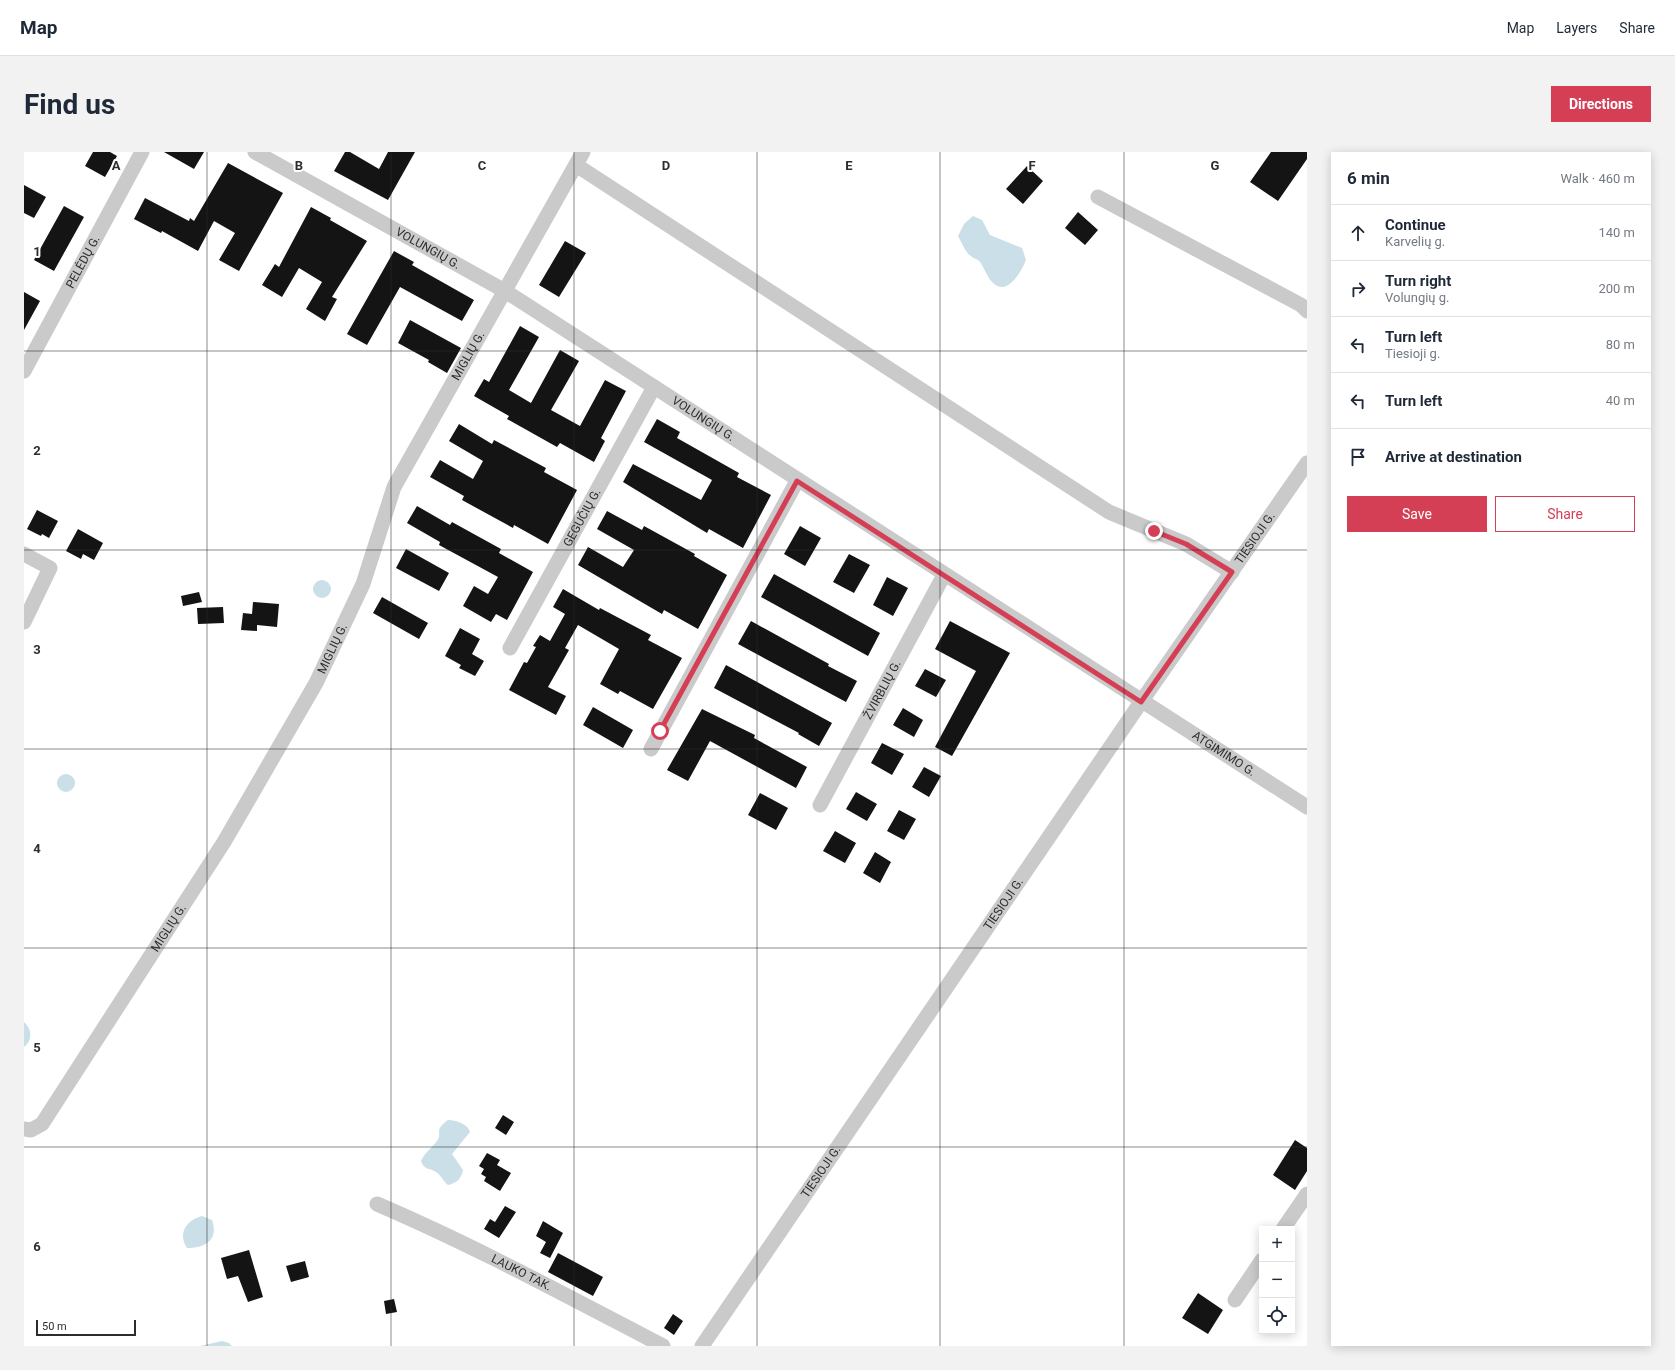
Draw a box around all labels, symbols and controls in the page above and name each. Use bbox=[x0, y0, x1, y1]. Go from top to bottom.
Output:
text: Map bbox=[20, 16, 58, 39]
text: Map bbox=[1507, 20, 1534, 36]
text: Layers bbox=[1556, 20, 1597, 36]
text: Share bbox=[1619, 20, 1655, 36]
button: Directions bbox=[1551, 86, 1651, 122]
text: Find us bbox=[24, 88, 115, 121]
text: A bbox=[112, 158, 121, 173]
text: B bbox=[295, 158, 303, 173]
text: C bbox=[478, 158, 487, 173]
text: D bbox=[662, 158, 670, 173]
text: E bbox=[845, 158, 853, 173]
text: F bbox=[1028, 158, 1036, 173]
text: G bbox=[1211, 158, 1220, 173]
text: 6 min bbox=[1347, 168, 1390, 188]
text: Walk · 460 m bbox=[1560, 171, 1635, 186]
text: Continue bbox=[1385, 216, 1446, 234]
icon: ahead bbox=[1347, 222, 1369, 244]
street label: VOLUNGIŲ G. bbox=[393, 225, 463, 272]
text: 140 m bbox=[1598, 225, 1635, 240]
street label: PELĖDŲ G. bbox=[63, 233, 103, 291]
text: Karvelių g. bbox=[1385, 234, 1445, 249]
text: 1 bbox=[33, 244, 41, 259]
text: Turn right bbox=[1385, 272, 1451, 290]
icon: right bbox=[1347, 278, 1369, 300]
text: 200 m bbox=[1598, 281, 1635, 296]
text: Volungių g. bbox=[1385, 290, 1450, 305]
text: Turn left bbox=[1385, 328, 1442, 346]
street label: MIGLIŲ G. bbox=[449, 329, 487, 383]
icon: left bbox=[1347, 334, 1369, 356]
text: 80 m bbox=[1606, 337, 1635, 352]
text: Tiesioji g. bbox=[1385, 346, 1440, 361]
icon: left bbox=[1347, 390, 1369, 412]
text: Turn left bbox=[1385, 392, 1442, 410]
street label: VOLUNGIŲ G. bbox=[669, 393, 737, 444]
text: 40 m bbox=[1606, 393, 1635, 408]
text: 2 bbox=[33, 443, 41, 458]
icon: arrive bbox=[1347, 446, 1369, 468]
text: Arrive at destination bbox=[1385, 448, 1522, 466]
street label: GEGUČIŲ G. bbox=[560, 486, 604, 549]
button: Save bbox=[1347, 496, 1487, 532]
button: Share bbox=[1495, 496, 1635, 532]
street label: TIESIOJI G. bbox=[1232, 509, 1278, 567]
route end bbox=[1145, 522, 1163, 540]
street label: MIGLIŲ G. bbox=[314, 621, 350, 676]
text: 3 bbox=[33, 642, 41, 657]
street label: ŽVIRBLIŲ G. bbox=[860, 658, 904, 722]
route start bbox=[651, 722, 669, 740]
street label: ATGIMIMO G. bbox=[1190, 728, 1258, 779]
text: 4 bbox=[33, 841, 41, 856]
street label: TIESIOJI G. bbox=[981, 875, 1026, 933]
street label: MIGLIŲ G. bbox=[148, 901, 189, 954]
text: 5 bbox=[33, 1040, 41, 1055]
street label: TIESIOJI G. bbox=[798, 1143, 844, 1200]
map controls bbox=[1259, 1226, 1295, 1334]
button: + bbox=[1259, 1226, 1295, 1262]
text: 6 bbox=[33, 1239, 41, 1254]
street label: LAUKO TAK. bbox=[489, 1251, 554, 1294]
button: − bbox=[1259, 1262, 1295, 1298]
button: locate bbox=[1259, 1298, 1295, 1334]
scale bar bbox=[36, 1318, 136, 1337]
text: 50 m bbox=[42, 1320, 67, 1333]

